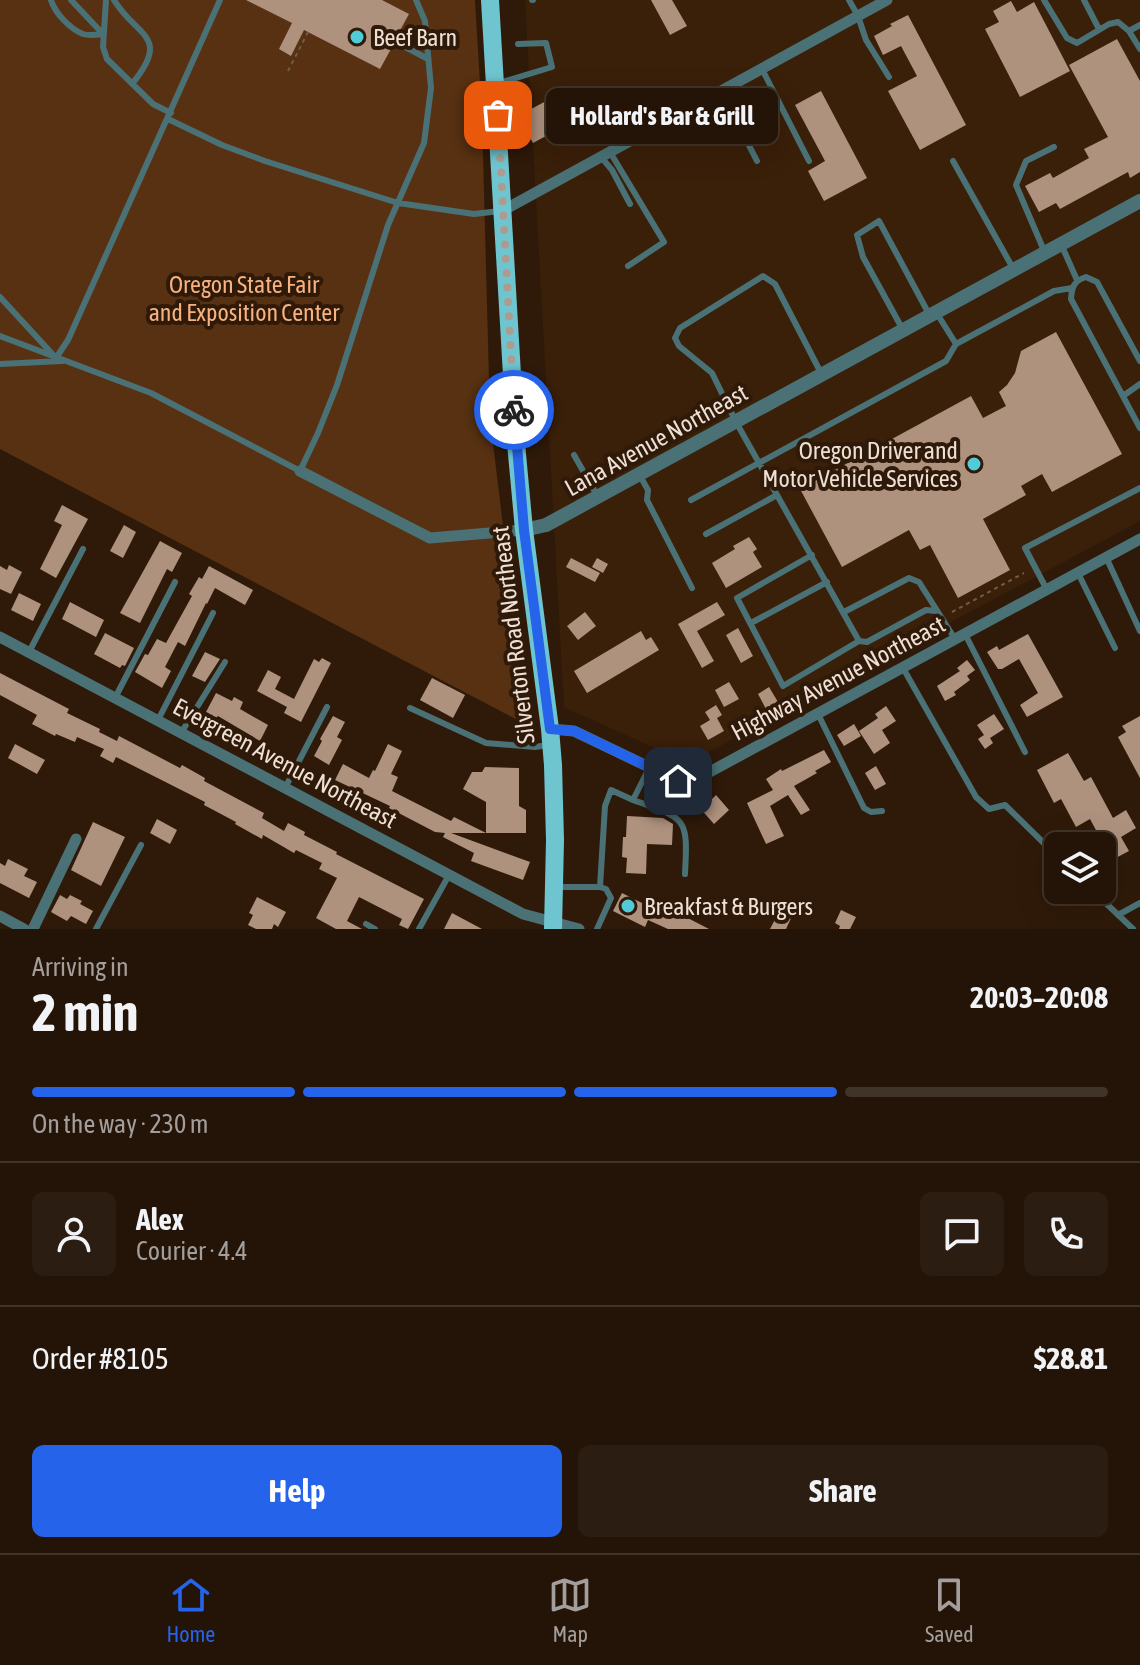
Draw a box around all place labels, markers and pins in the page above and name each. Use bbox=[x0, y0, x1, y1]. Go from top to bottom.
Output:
place label: Beef Barn bbox=[373, 24, 457, 51]
marker: Beef Barn bbox=[348, 28, 366, 46]
pin bbox=[464, 81, 532, 149]
callout: Hollard's Bar & Grill bbox=[546, 87, 778, 143]
place label: Oregon Driver and Motor Vehicle Services bbox=[762, 437, 958, 492]
marker: Oregon Driver and Motor Vehicle Services bbox=[965, 455, 983, 473]
pin bbox=[644, 747, 712, 815]
place label: Breakfast & Burgers bbox=[644, 893, 813, 920]
marker: Breakfast & Burgers bbox=[619, 897, 637, 915]

